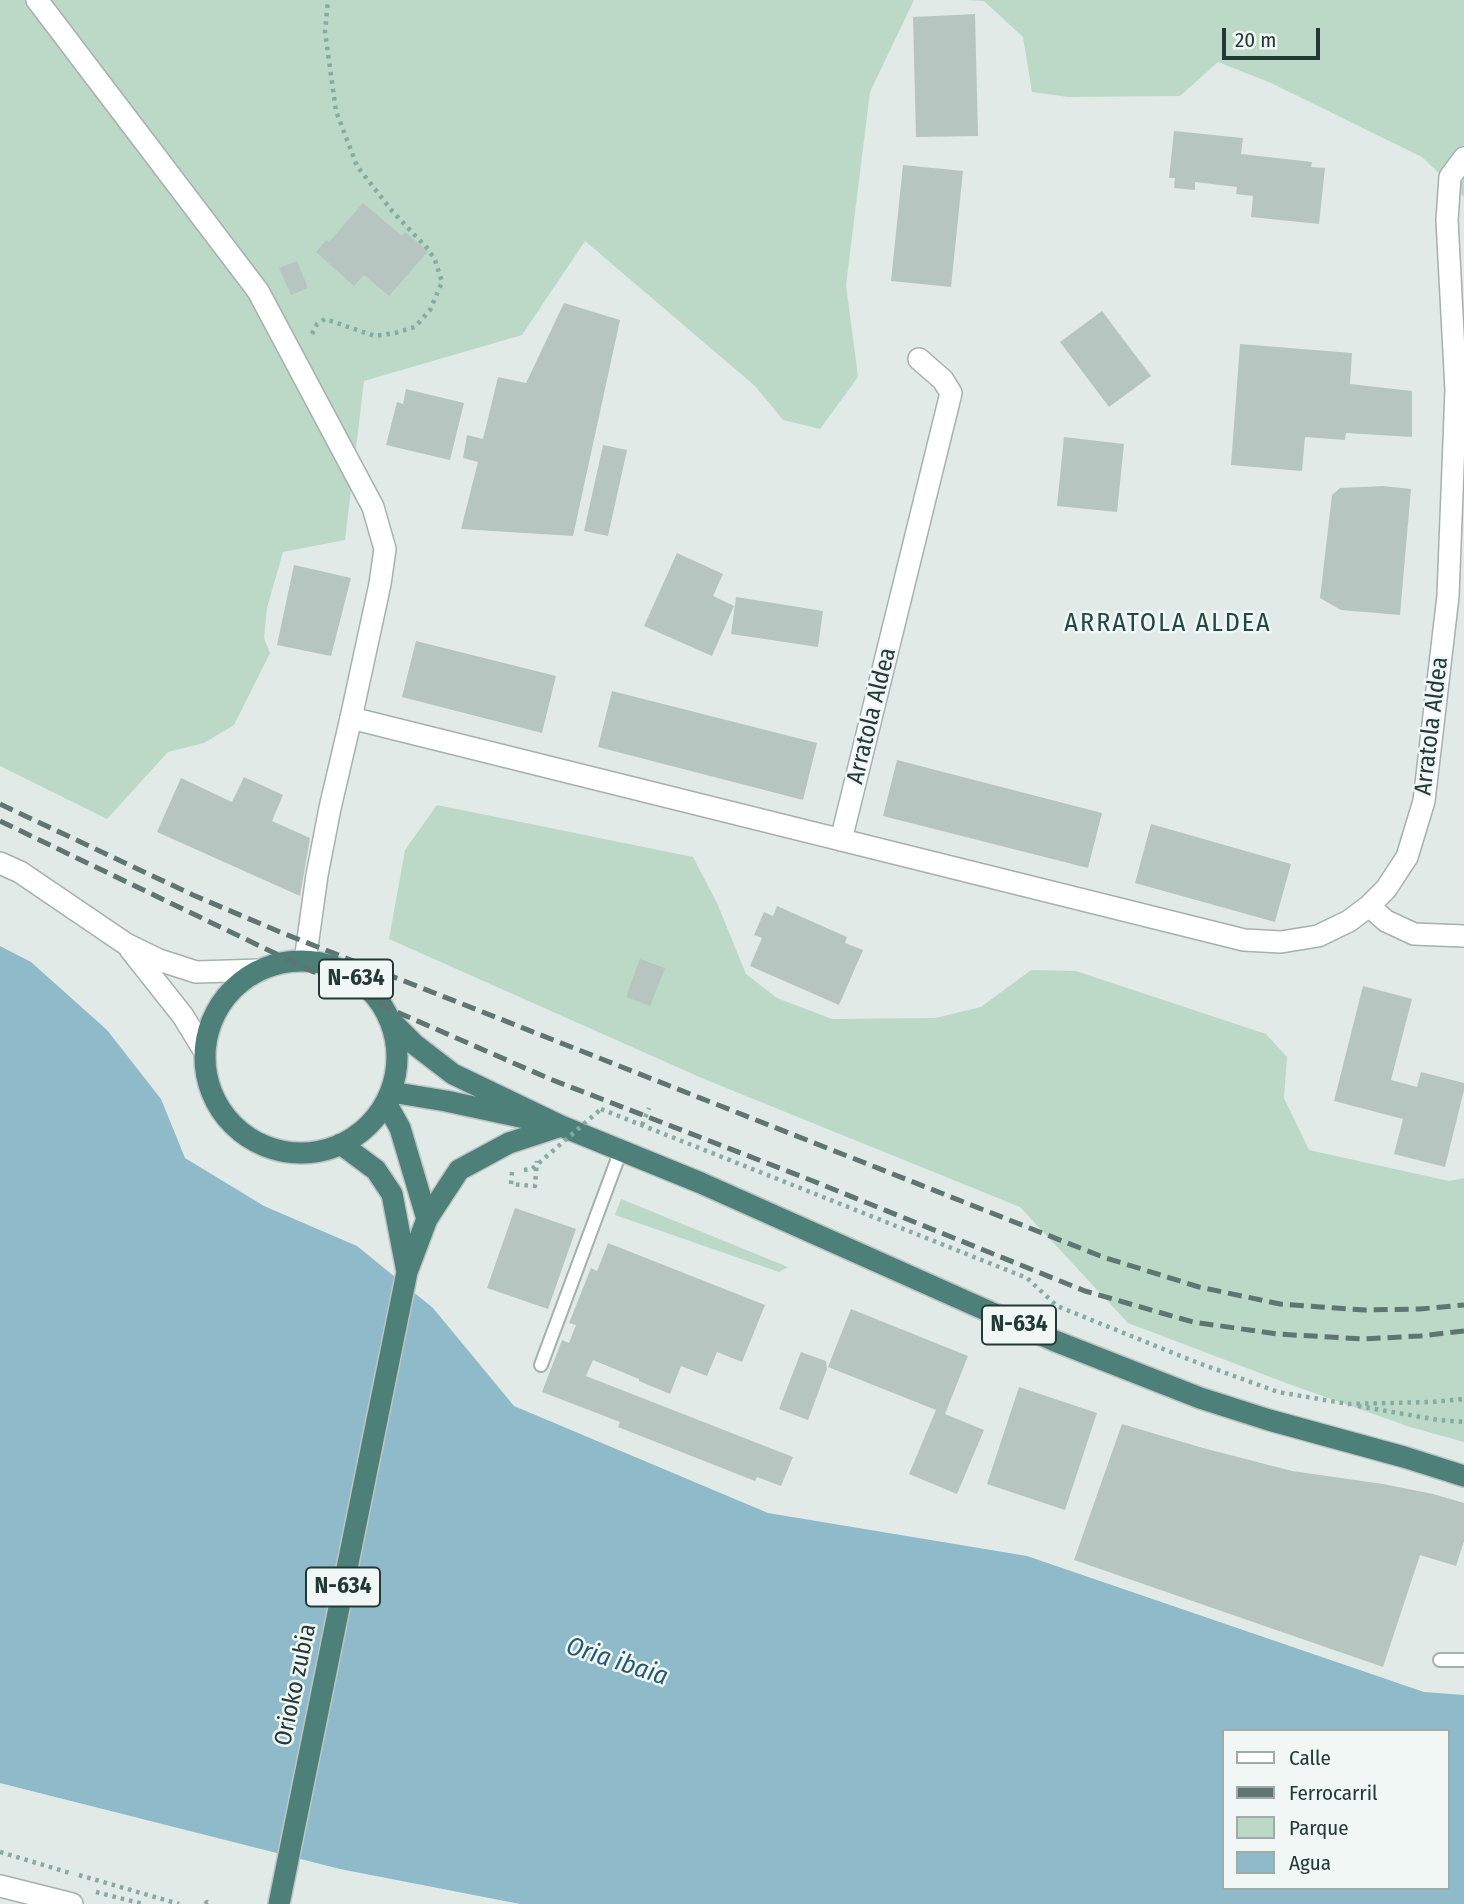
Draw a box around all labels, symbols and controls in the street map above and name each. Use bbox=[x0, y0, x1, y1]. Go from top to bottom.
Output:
scale bar bbox=[1226, 14, 1324, 58]
text: 20 m bbox=[1235, 27, 1276, 53]
district label: ARRATOLA ALDEA bbox=[1066, 608, 1270, 640]
street label: Arratola Aldea bbox=[841, 645, 903, 787]
street label: Arratola Aldea bbox=[1409, 655, 1455, 797]
road number: N-634 bbox=[319, 960, 393, 998]
road number: N-634 bbox=[982, 1306, 1056, 1344]
road number: N-634 bbox=[306, 1568, 380, 1606]
street label: Orioko zubia bbox=[269, 1621, 323, 1749]
water label: Oria ibaia bbox=[562, 1631, 672, 1693]
legend bbox=[1222, 1729, 1450, 1890]
text: Calle bbox=[1289, 1745, 1331, 1771]
text: Ferrocarril bbox=[1289, 1780, 1378, 1806]
text: Parque bbox=[1289, 1815, 1349, 1841]
text: Agua bbox=[1289, 1850, 1331, 1876]

